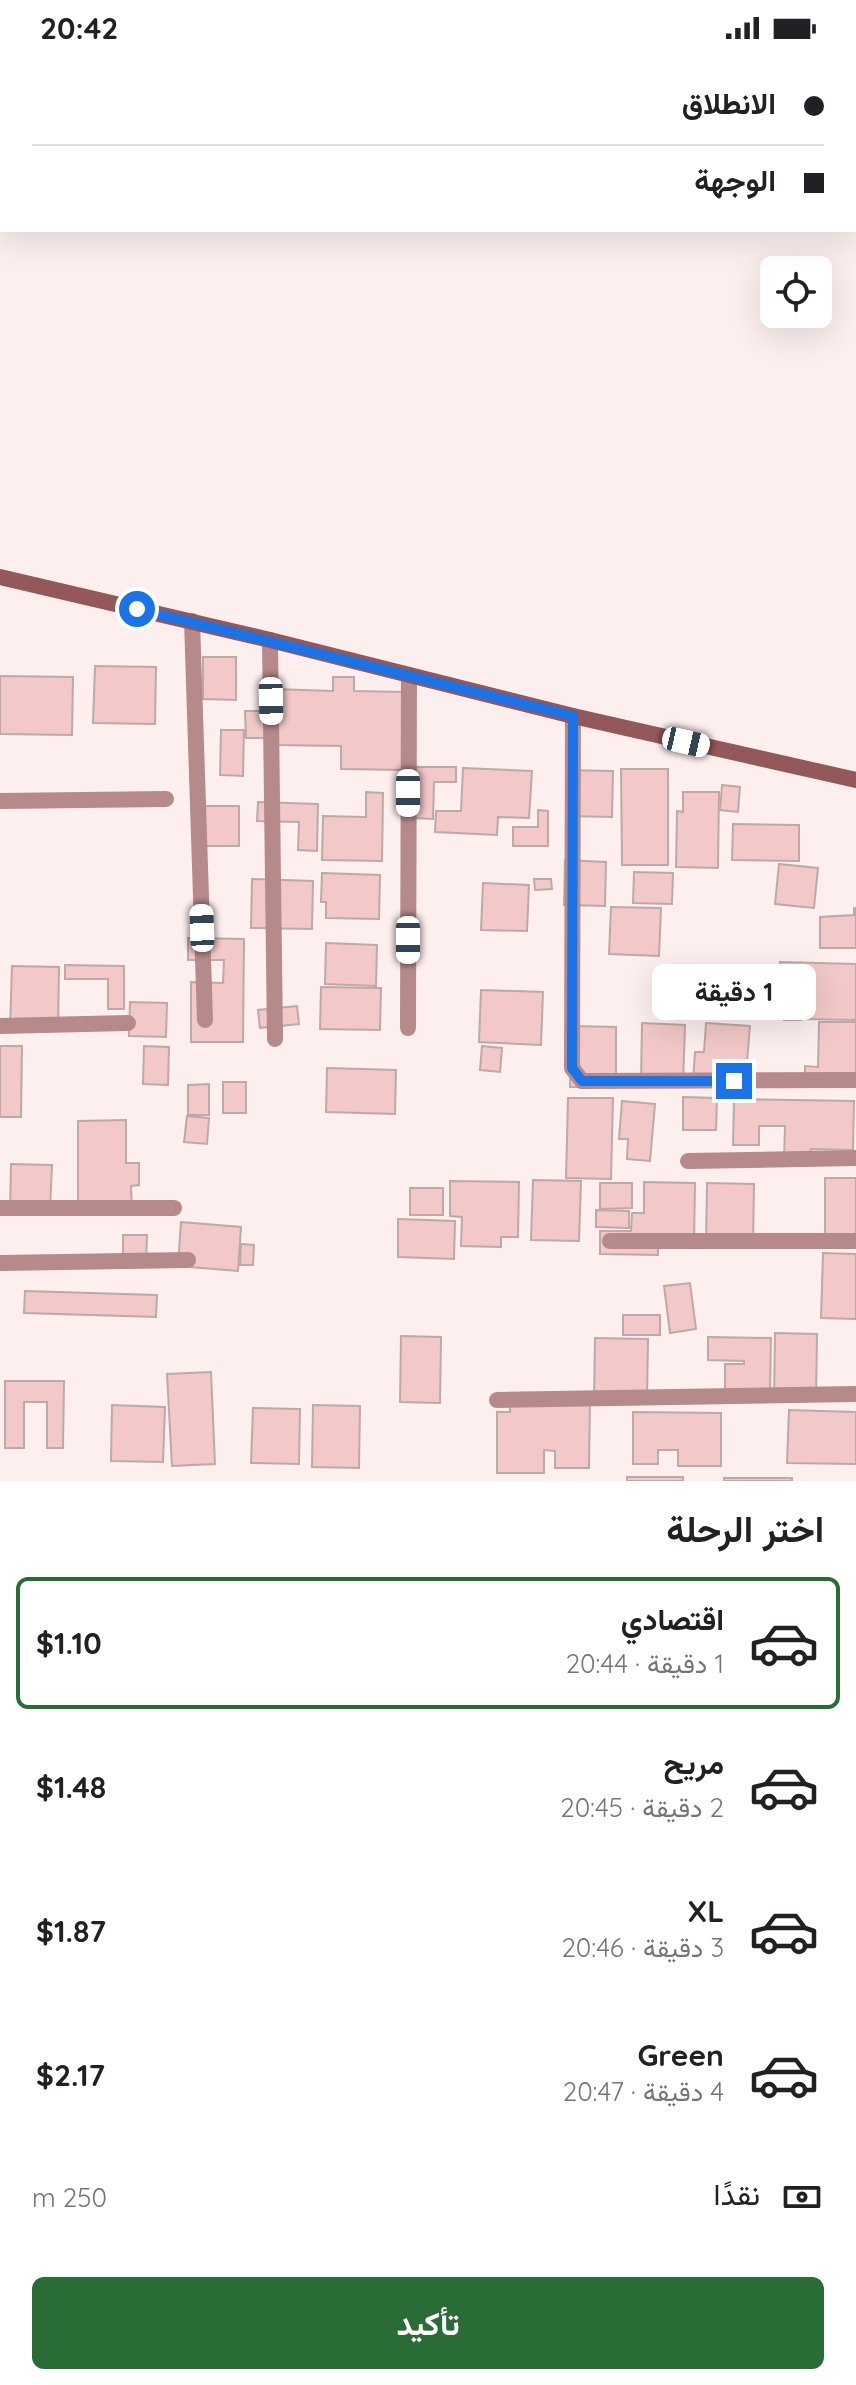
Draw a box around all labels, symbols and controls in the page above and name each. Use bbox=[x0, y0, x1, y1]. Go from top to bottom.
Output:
text: 20:42 bbox=[40, 9, 118, 47]
text: الانطلاق bbox=[682, 84, 776, 122]
text: الوجهة bbox=[694, 161, 776, 199]
map controls bbox=[760, 256, 832, 328]
button: locate bbox=[760, 256, 832, 328]
route start bbox=[119, 591, 155, 627]
car bbox=[259, 677, 283, 725]
car bbox=[660, 725, 712, 759]
car bbox=[396, 769, 420, 817]
car bbox=[189, 904, 215, 952]
car bbox=[396, 916, 420, 964]
callout: 1 دقيقة bbox=[652, 965, 816, 1021]
text: 1 دقيقة bbox=[695, 975, 773, 1008]
route end bbox=[716, 1063, 752, 1099]
text: اختر الرحلة bbox=[666, 1506, 824, 1551]
text: اقتصادي bbox=[621, 1600, 724, 1638]
icon: car bbox=[748, 1607, 820, 1679]
text: $1.10 bbox=[36, 1624, 102, 1662]
text: 1 دقيقة · 20:44 bbox=[566, 1647, 724, 1680]
text: مريح bbox=[664, 1744, 724, 1782]
icon: car bbox=[748, 1751, 820, 1823]
text: $1.48 bbox=[36, 1768, 106, 1806]
text: 2 دقيقة · 20:45 bbox=[560, 1791, 724, 1824]
text: XL bbox=[687, 1892, 724, 1930]
icon: car bbox=[748, 1895, 820, 1967]
text: $1.87 bbox=[36, 1912, 106, 1950]
text: 3 دقيقة · 20:46 bbox=[561, 1931, 724, 1964]
text: Green bbox=[637, 2036, 724, 2074]
icon: car bbox=[748, 2039, 820, 2111]
text: $2.17 bbox=[36, 2056, 105, 2094]
text: 4 دقيقة · 20:47 bbox=[563, 2075, 724, 2108]
text: نقدًا bbox=[714, 2175, 760, 2213]
icon: cash bbox=[780, 2175, 824, 2219]
text: 250 m bbox=[32, 2181, 107, 2214]
button: تأكيد bbox=[32, 2277, 824, 2369]

